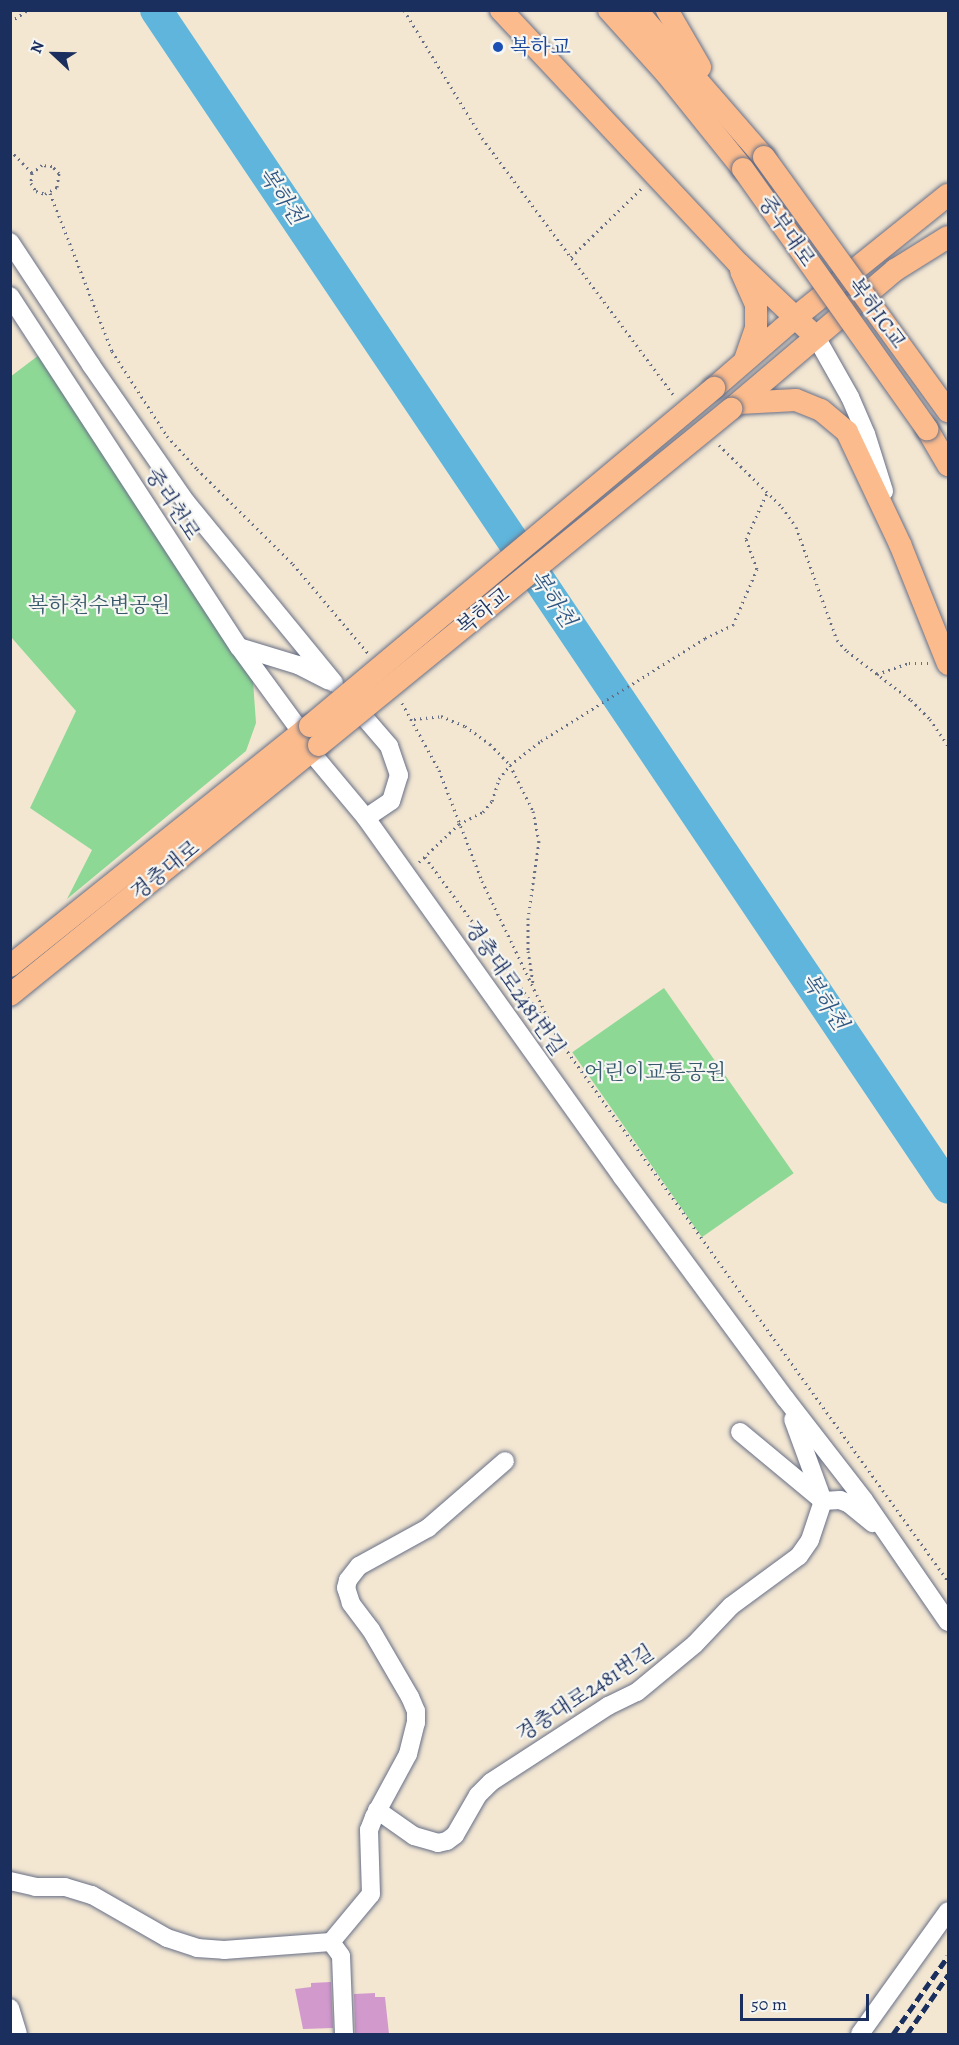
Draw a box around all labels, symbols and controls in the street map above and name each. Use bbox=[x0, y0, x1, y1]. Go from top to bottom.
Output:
north arrow bbox=[24, 24, 84, 84]
place label: 복하교 bbox=[510, 34, 571, 60]
text: N bbox=[25, 38, 50, 57]
marker: 복하교 bbox=[491, 40, 505, 54]
water label: 복하천 bbox=[252, 162, 310, 230]
street label: 중부대로 bbox=[753, 191, 821, 271]
street label: 복하IC교 bbox=[843, 273, 911, 353]
street label: 중리천로 bbox=[140, 463, 206, 545]
water label: 복하천 bbox=[523, 565, 581, 633]
street label: 복하교 bbox=[451, 582, 515, 640]
park label: 복하천수변공원 bbox=[28, 592, 170, 618]
street label: 경충대로 bbox=[126, 835, 204, 905]
street label: 경충대로2481번길 bbox=[459, 916, 571, 1060]
water label: 복하천 bbox=[795, 968, 853, 1036]
park label: 어린이교통공원 bbox=[584, 1059, 726, 1085]
street label: 경충대로2481번길 bbox=[512, 1639, 658, 1747]
scale bar bbox=[743, 1982, 872, 2020]
text: 50 m bbox=[751, 1992, 787, 2016]

